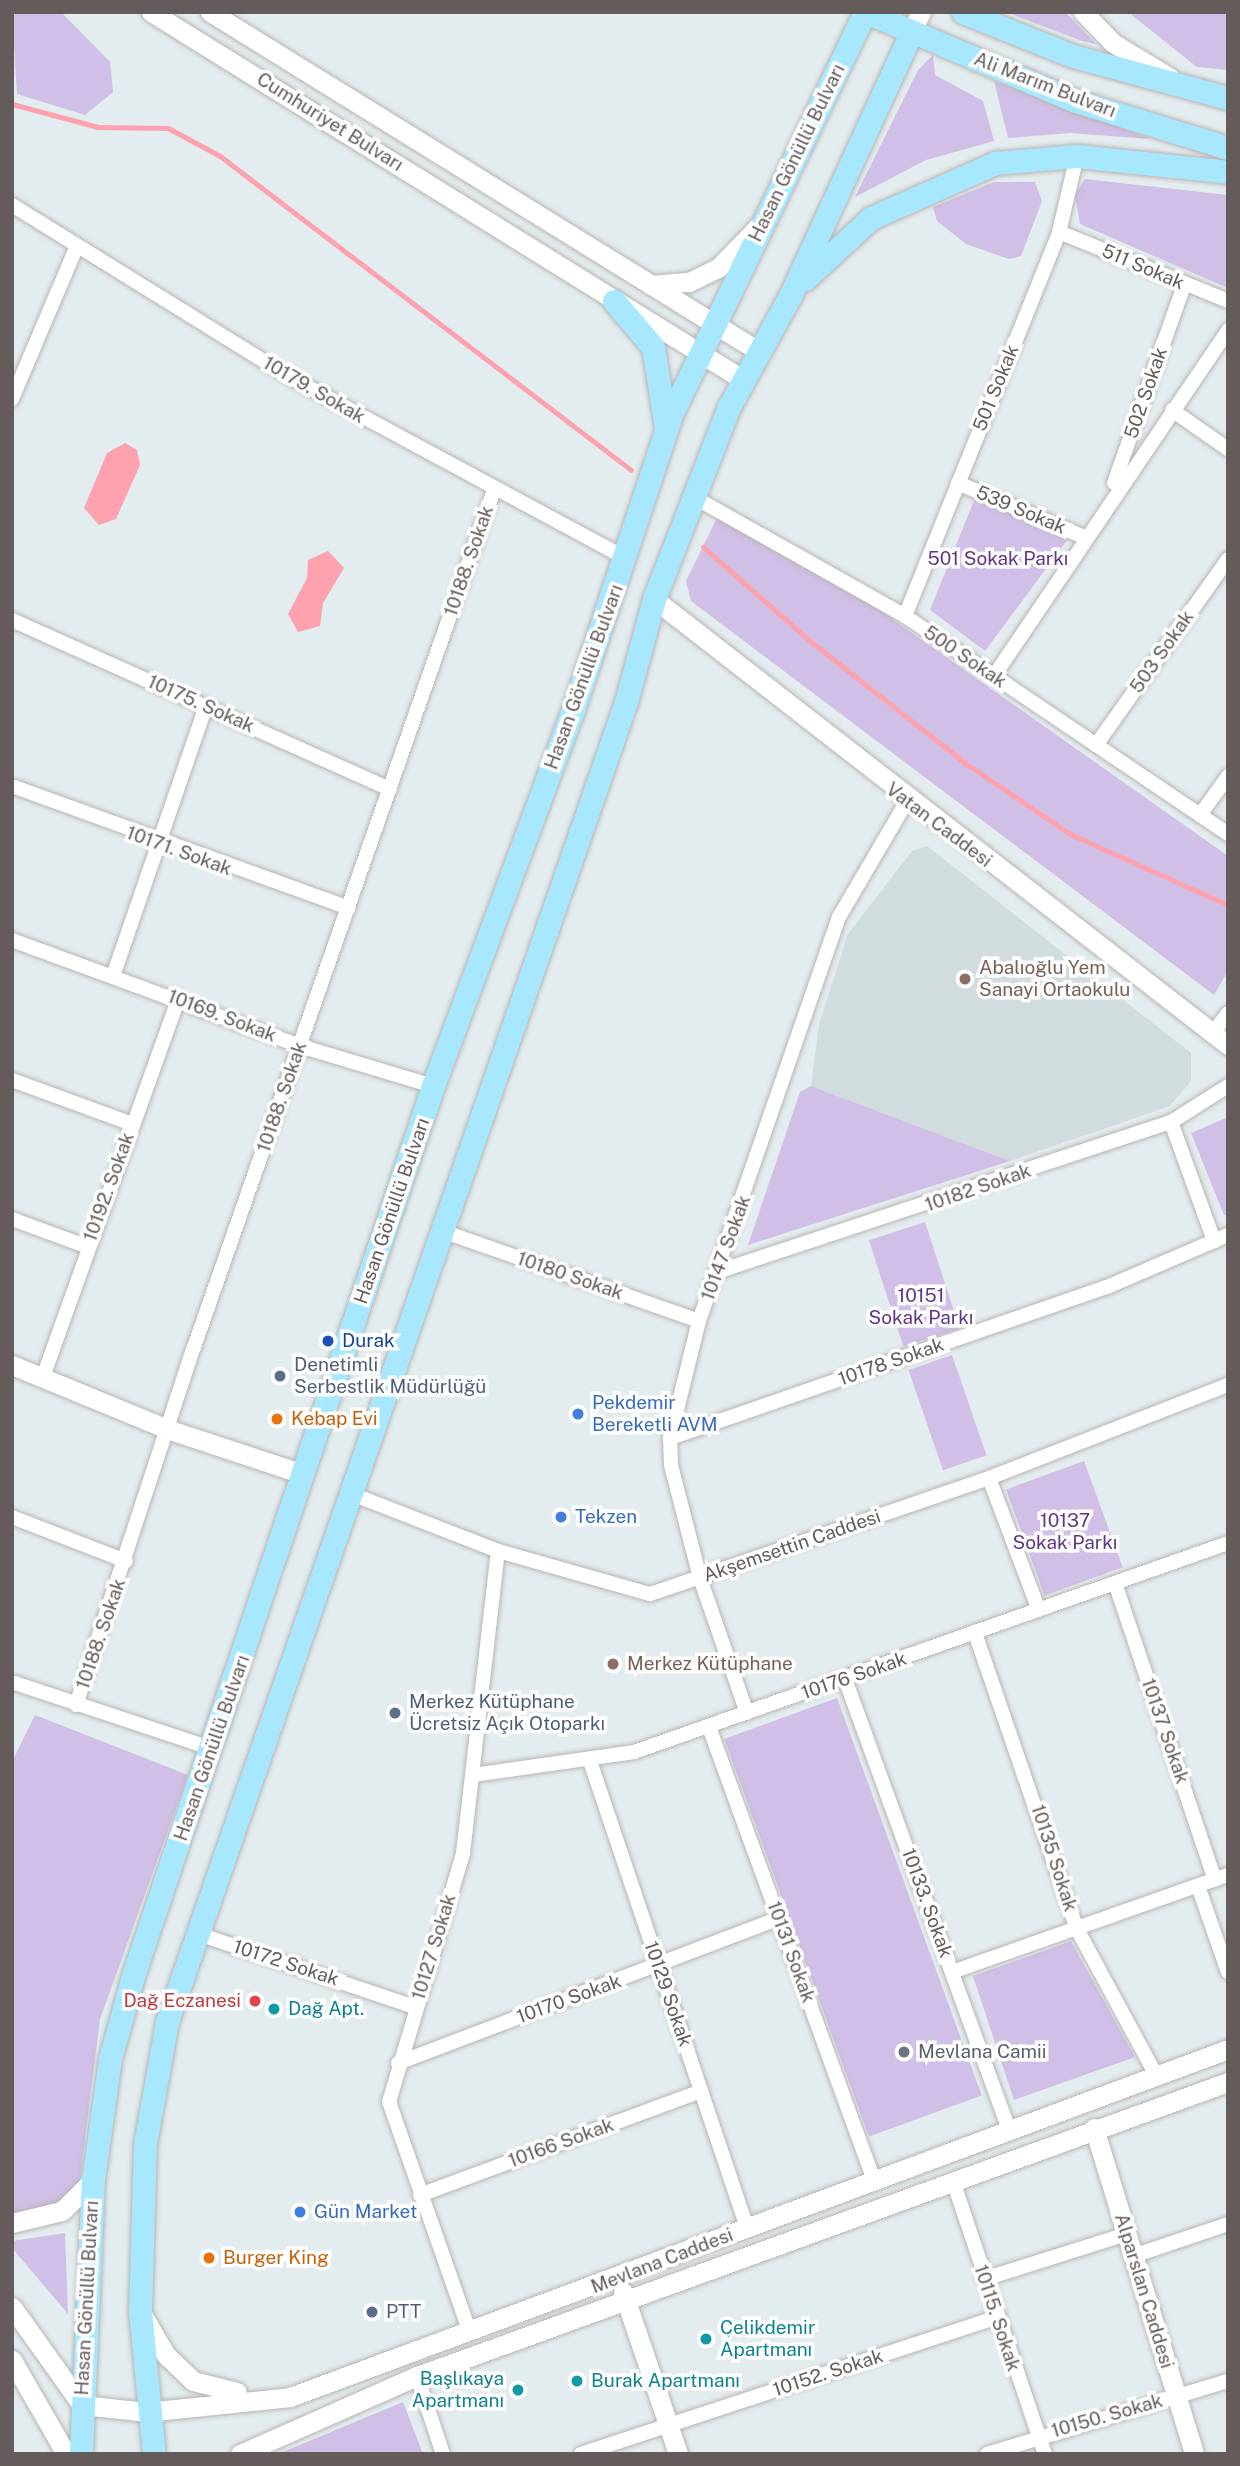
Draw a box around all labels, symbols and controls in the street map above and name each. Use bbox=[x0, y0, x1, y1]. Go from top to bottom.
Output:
street label: Ali Marım Bulvarı bbox=[971, 47, 1119, 123]
street label: Hasan Gönüllü Bulvarı bbox=[744, 60, 850, 246]
street label: Cumhuriyet Bulvarı bbox=[253, 68, 407, 176]
street label: 511 Sokak bbox=[1098, 239, 1188, 295]
street label: 501 Sokak bbox=[968, 341, 1024, 435]
street label: 502 Sokak bbox=[1120, 344, 1172, 442]
street label: 10179. Sokak bbox=[259, 352, 369, 428]
street label: 539 Sokak bbox=[973, 481, 1069, 539]
street label: 10188. Sokak bbox=[439, 503, 499, 619]
park label: 501 Sokak Parkı bbox=[928, 548, 1068, 570]
street label: Hasan Gönüllü Bulvarı bbox=[540, 581, 628, 773]
street label: 503 Sokak bbox=[1125, 606, 1199, 698]
street label: 500 Sokak bbox=[919, 621, 1011, 693]
street label: 10175. Sokak bbox=[144, 670, 258, 738]
street label: Vatan Caddesi bbox=[882, 778, 996, 872]
street label: 10171. Sokak bbox=[123, 821, 235, 881]
place label: Abalıoğlu Yem Sanayi Ortaokulu bbox=[979, 957, 1130, 1001]
marker: Abalıoğlu Yem Sanayi Ortaokulu bbox=[957, 971, 973, 987]
street label: 10169. Sokak bbox=[164, 985, 280, 1047]
street label: 10188. Sokak bbox=[252, 1039, 312, 1155]
street label: Hasan Gönüllü Bulvarı bbox=[349, 1115, 435, 1307]
street label: 10192. Sokak bbox=[79, 1129, 139, 1245]
street label: 10182 Sokak bbox=[922, 1159, 1034, 1217]
street label: 10147 Sokak bbox=[696, 1192, 756, 1304]
street label: 10180 Sokak bbox=[514, 1247, 626, 1305]
park label: 10151 Sokak Parkı bbox=[869, 1285, 973, 1329]
place label: Durak bbox=[342, 1330, 395, 1352]
marker: Durak bbox=[320, 1333, 336, 1349]
street label: 10178 Sokak bbox=[835, 1333, 947, 1391]
place label: Denetimli Serbestlik Müdürlüğü bbox=[294, 1354, 486, 1398]
marker: Denetimli Serbestlik Müdürlüğü bbox=[272, 1368, 288, 1384]
place label: Pekdemir Bereketli AVM bbox=[592, 1392, 717, 1436]
marker: Pekdemir Bereketli AVM bbox=[570, 1406, 586, 1422]
place label: Kebap Evi bbox=[291, 1408, 378, 1430]
marker: Kebap Evi bbox=[269, 1411, 285, 1427]
street label: Akşemsettin Caddesi bbox=[700, 1505, 884, 1587]
place label: Tekzen bbox=[575, 1506, 637, 1528]
marker: Tekzen bbox=[553, 1509, 569, 1525]
park label: 10137 Sokak Parkı bbox=[1013, 1510, 1117, 1554]
street label: 10188. Sokak bbox=[71, 1576, 131, 1692]
street label: 10176 Sokak bbox=[798, 1647, 910, 1705]
street label: Hasan Gönüllü Bulvarı bbox=[169, 1652, 255, 1844]
place label: Merkez Kütüphane bbox=[627, 1653, 793, 1675]
marker: Merkez Kütüphane bbox=[605, 1656, 621, 1672]
street label: 10137 Sokak bbox=[1136, 1675, 1194, 1787]
place label: Merkez Kütüphane Ücretsiz Açık Otoparkı bbox=[409, 1691, 605, 1735]
marker: Merkez Kütüphane Ücretsiz Açık Otoparkı bbox=[387, 1705, 403, 1721]
street label: 10135 Sokak bbox=[1026, 1802, 1082, 1914]
street label: 10133. Sokak bbox=[897, 1845, 957, 1961]
street label: 10127 Sokak bbox=[407, 1891, 461, 2003]
street label: 10131 Sokak bbox=[762, 1898, 820, 2006]
street label: 10172 Sokak bbox=[230, 1935, 342, 1991]
street label: 10129 Sokak bbox=[639, 1938, 697, 2050]
street label: 10170 Sokak bbox=[514, 1970, 624, 2028]
place label: Dağ Eczanesi bbox=[123, 1990, 241, 2012]
marker: Dağ Eczanesi bbox=[247, 1993, 263, 2009]
place label: Dağ Apt. bbox=[288, 1998, 364, 2020]
marker: Dağ Apt. bbox=[266, 2001, 282, 2017]
place label: Mevlana Camii bbox=[918, 2041, 1046, 2063]
marker: Mevlana Camii bbox=[896, 2044, 912, 2060]
street label: 10166 Sokak bbox=[505, 2113, 617, 2173]
street label: Hasan Gönüllü Bulvarı bbox=[71, 2200, 103, 2396]
place label: Gün Market bbox=[314, 2201, 417, 2223]
marker: Gün Market bbox=[292, 2204, 308, 2220]
street label: Alparslan Caddesi bbox=[1110, 2211, 1178, 2371]
street label: Mevlana Caddesi bbox=[588, 2223, 736, 2299]
place label: Burger King bbox=[223, 2247, 329, 2269]
marker: Burger King bbox=[201, 2250, 217, 2266]
street label: 10115. Sokak bbox=[969, 2262, 1025, 2374]
place label: PTT bbox=[386, 2301, 421, 2323]
marker: PTT bbox=[364, 2304, 380, 2320]
place label: Çelikdemir Apartmanı bbox=[720, 2317, 815, 2361]
marker: Çelikdemir Apartmanı bbox=[698, 2331, 714, 2347]
street label: 10152. Sokak bbox=[770, 2344, 886, 2402]
place label: Başlıkaya Apartmanı bbox=[412, 2368, 504, 2412]
place label: Burak Apartmanı bbox=[591, 2370, 740, 2392]
marker: Burak Apartmanı bbox=[569, 2373, 585, 2389]
marker: Başlıkaya Apartmanı bbox=[510, 2382, 526, 2398]
street label: 10150. Sokak bbox=[1049, 2389, 1165, 2443]

